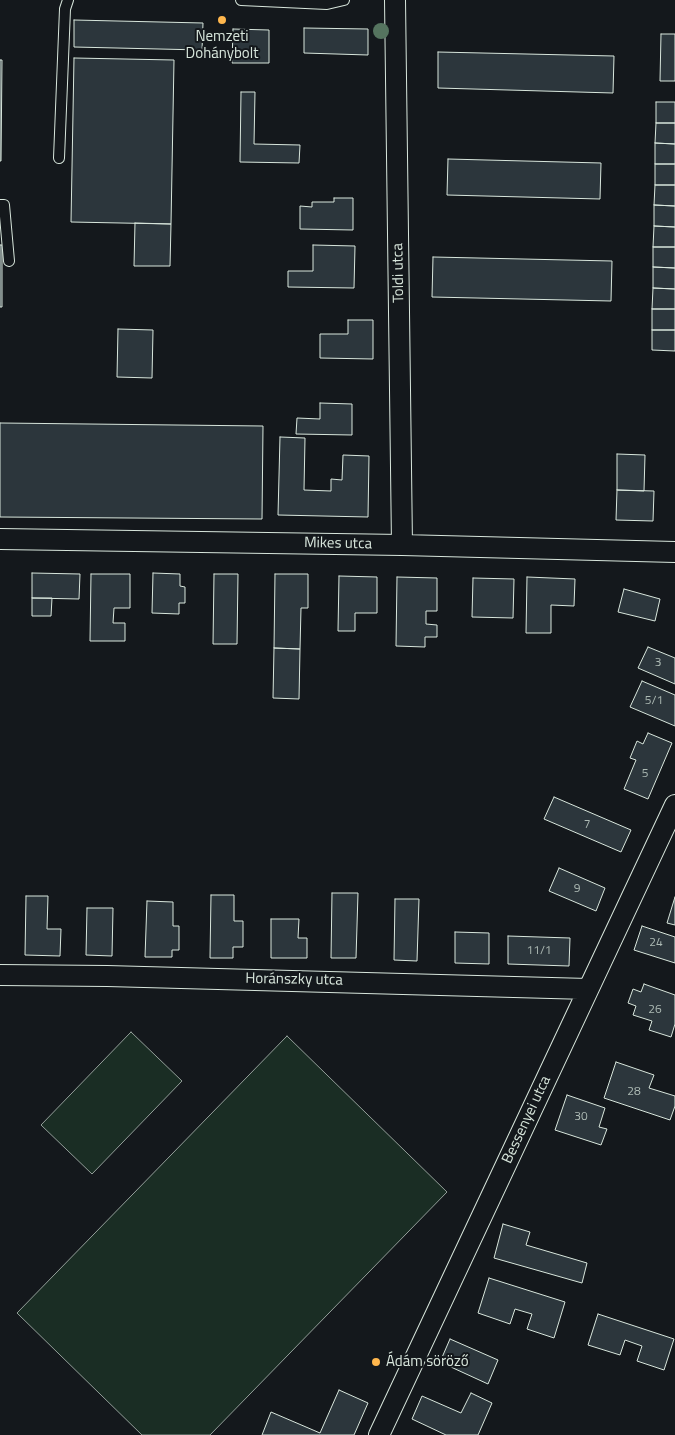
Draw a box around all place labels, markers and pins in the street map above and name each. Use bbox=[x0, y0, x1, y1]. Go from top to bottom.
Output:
marker: Nemzeti Dohánybolt bbox=[216, 14, 228, 26]
place label: Nemzeti Dohánybolt bbox=[186, 28, 258, 63]
place label: Ádám söröző bbox=[386, 1353, 469, 1371]
marker: Ádám söröző bbox=[370, 1356, 382, 1368]

